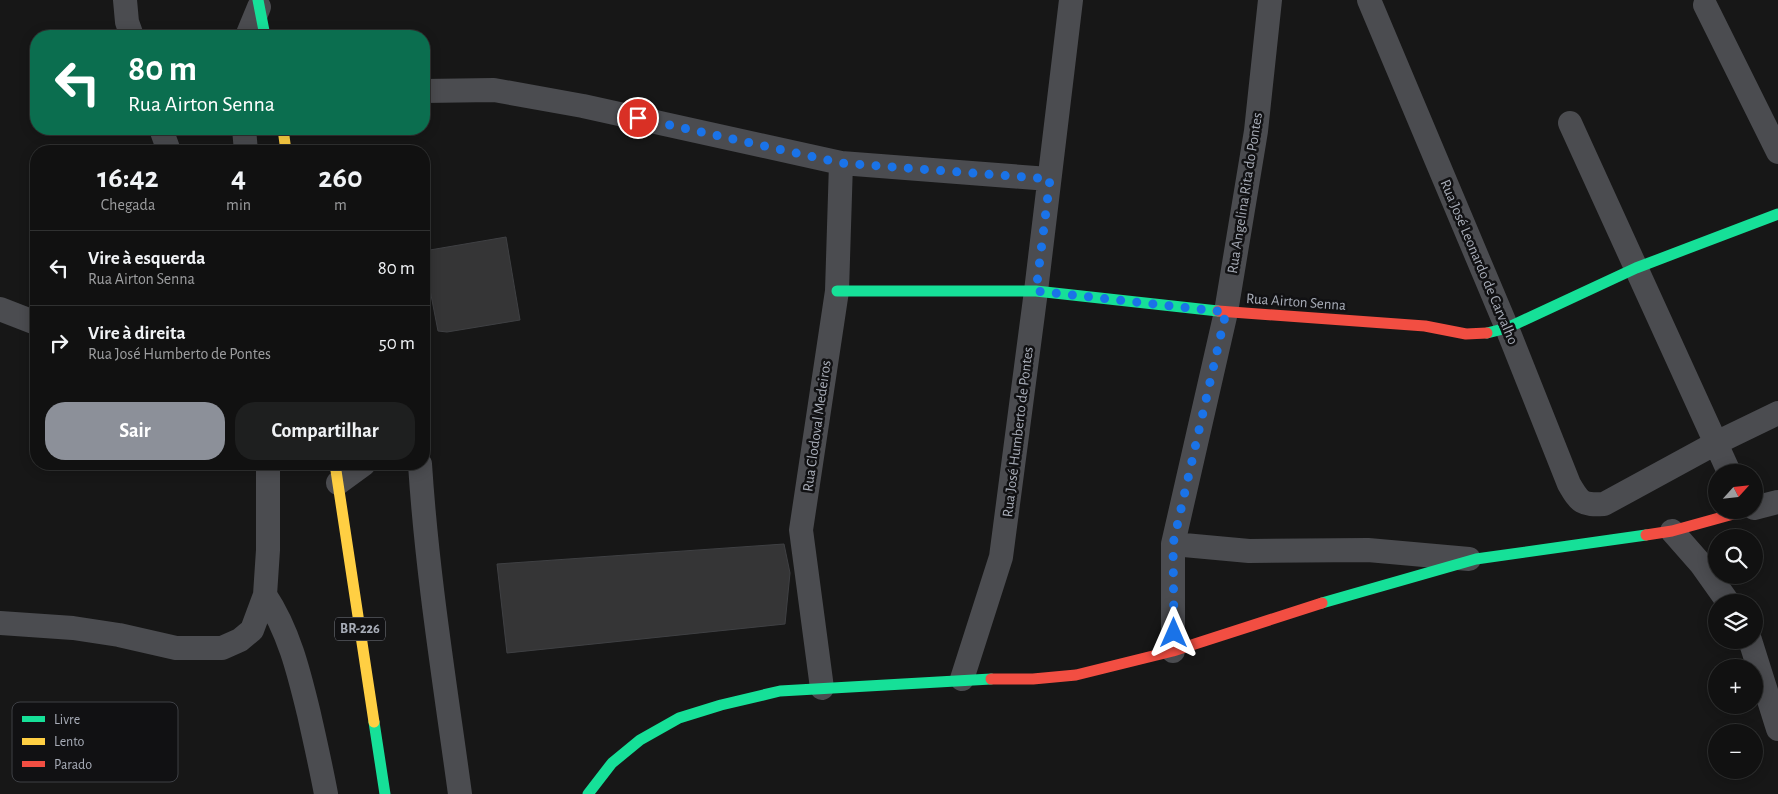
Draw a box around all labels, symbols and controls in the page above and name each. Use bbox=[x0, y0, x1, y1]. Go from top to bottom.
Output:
icon: left bbox=[45, 50, 110, 115]
text: 80 m bbox=[128, 52, 197, 87]
text: Rua Airton Senna bbox=[128, 93, 275, 115]
pin bbox=[617, 97, 659, 139]
icon: arrive bbox=[624, 104, 652, 132]
street label: Rua Angelina Rita do Pontes bbox=[1225, 111, 1265, 275]
text: 16:42 bbox=[97, 163, 159, 193]
text: 4 bbox=[231, 163, 246, 193]
text: 260 bbox=[318, 163, 363, 193]
street label: Rua José Leonardo de Carvalho bbox=[1437, 177, 1521, 347]
text: Chegada bbox=[101, 197, 155, 213]
text: min bbox=[226, 197, 251, 213]
text: m bbox=[334, 197, 347, 213]
text: Vire à esquerda bbox=[88, 249, 205, 268]
icon: left bbox=[45, 254, 73, 282]
text: 80 m bbox=[378, 259, 415, 278]
text: Rua Airton Senna bbox=[88, 271, 195, 287]
street label: Rua Airton Senna bbox=[1246, 291, 1347, 313]
text: Vire à direita bbox=[88, 324, 186, 343]
icon: right bbox=[45, 329, 73, 357]
text: 50 m bbox=[379, 334, 415, 353]
text: Rua José Humberto de Pontes bbox=[88, 346, 271, 362]
street label: Rua José Humberto de Pontes bbox=[1000, 346, 1036, 518]
street label: Rua Clodoval Medeiros bbox=[800, 359, 834, 493]
button: Sair bbox=[45, 402, 225, 460]
button: Compartilhar bbox=[235, 402, 415, 460]
north arrow bbox=[1708, 464, 1762, 519]
map controls bbox=[1708, 464, 1763, 779]
button: search bbox=[1708, 529, 1763, 584]
button: layers bbox=[1708, 594, 1763, 649]
position arrow bbox=[1147, 606, 1199, 658]
road number: BR-226 bbox=[335, 618, 385, 640]
button: + bbox=[1708, 659, 1763, 714]
legend bbox=[12, 702, 178, 782]
text: Livre bbox=[54, 713, 80, 727]
button: − bbox=[1708, 724, 1763, 779]
text: Lento bbox=[54, 735, 85, 749]
text: Parado bbox=[54, 758, 92, 772]

